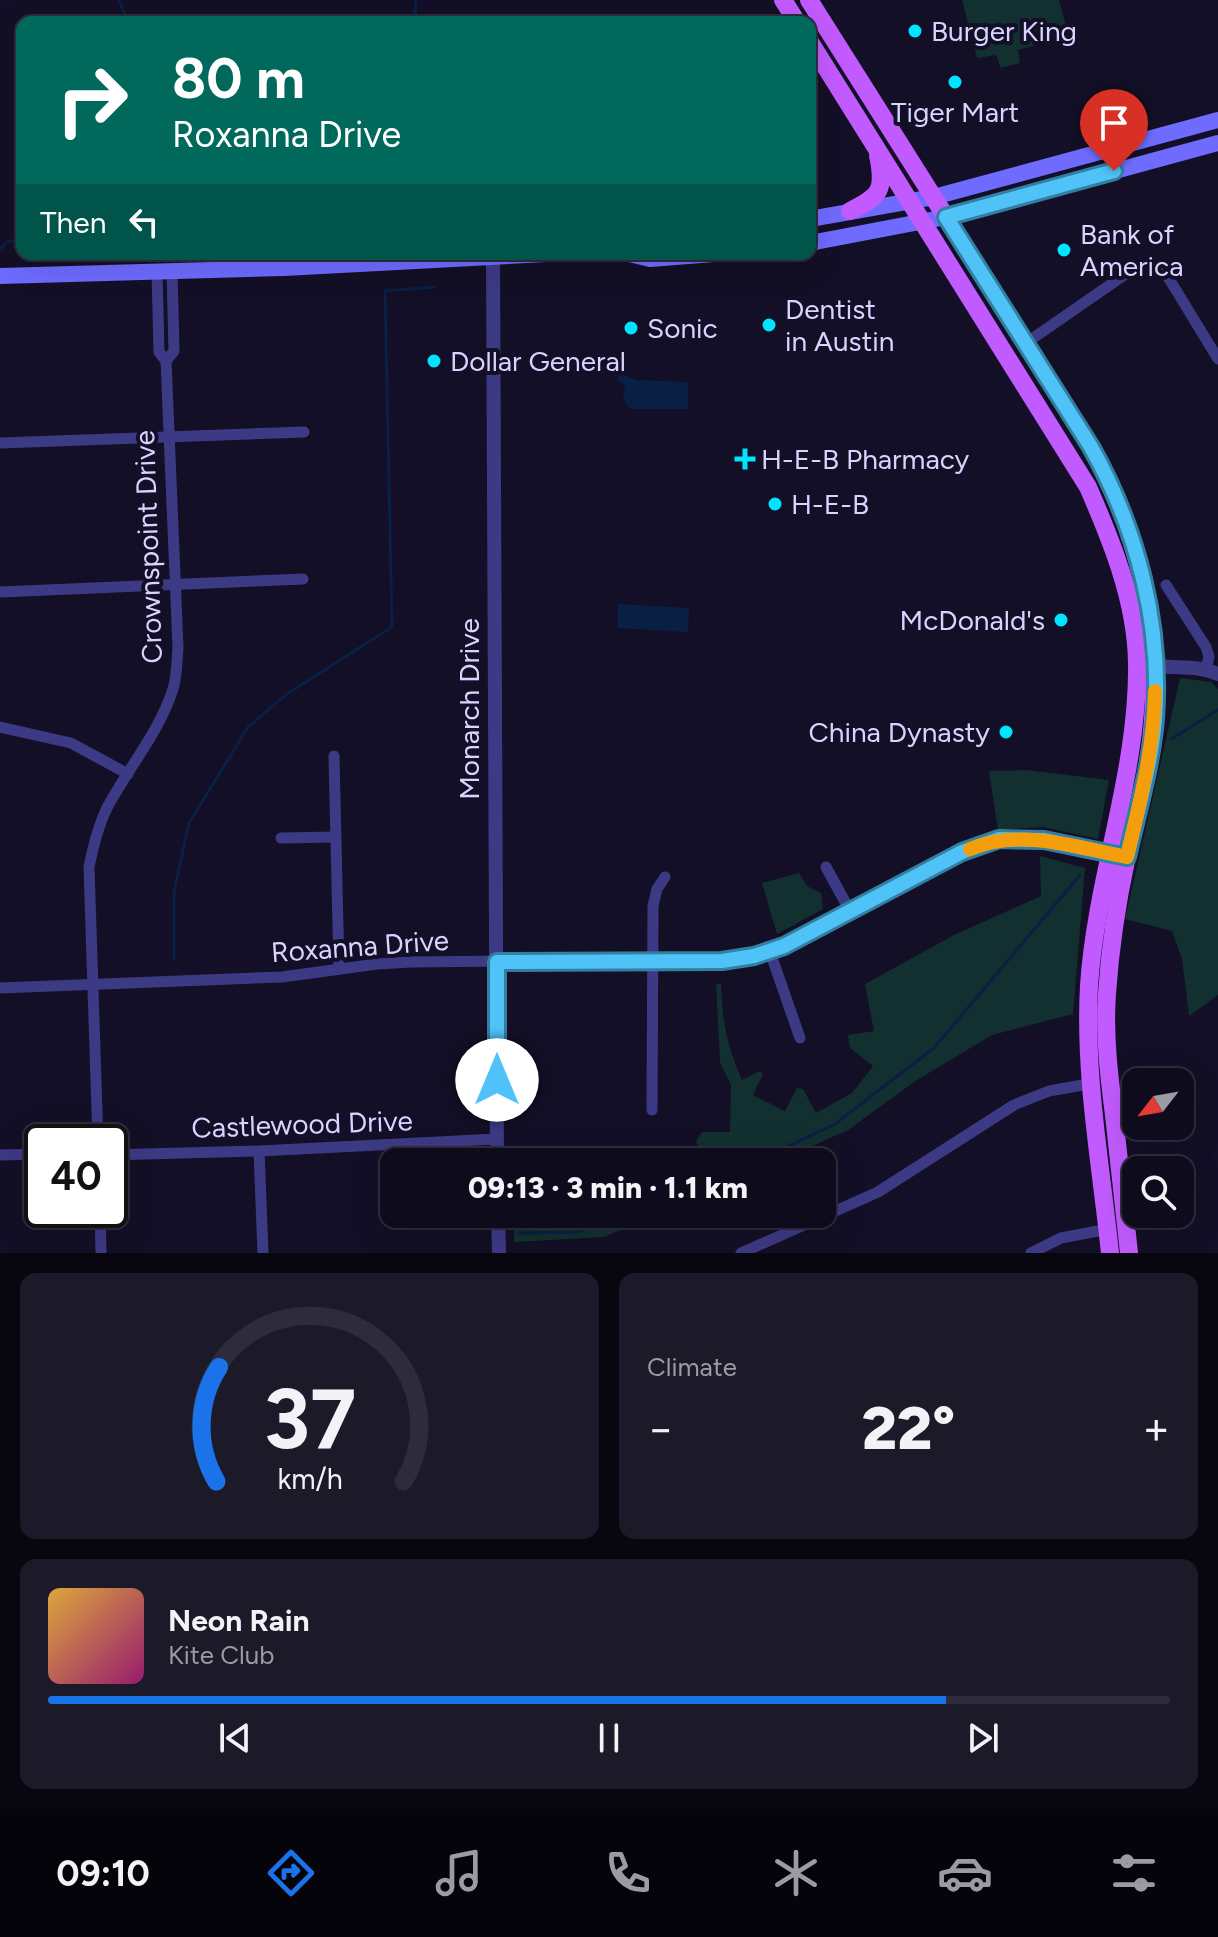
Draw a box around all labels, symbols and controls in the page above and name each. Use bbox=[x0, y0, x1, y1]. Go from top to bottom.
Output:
place label: Burger King bbox=[931, 14, 1077, 48]
marker: Burger King bbox=[906, 22, 924, 40]
text: 80 m bbox=[172, 45, 305, 112]
icon: right bbox=[40, 48, 144, 152]
marker: Tiger Mart bbox=[946, 73, 964, 91]
pin bbox=[1080, 89, 1148, 171]
place label: Tiger Mart bbox=[891, 95, 1019, 129]
icon: arrive bbox=[1092, 101, 1136, 145]
text: Roxanna Drive bbox=[172, 113, 401, 156]
icon: left bbox=[122, 200, 166, 244]
text: Then bbox=[40, 204, 106, 241]
place label: Bank of America bbox=[1080, 217, 1183, 283]
marker: Bank of America bbox=[1055, 241, 1073, 259]
place label: Dentist in Austin bbox=[785, 292, 894, 358]
place label: Sonic bbox=[647, 311, 718, 345]
marker: Dentist in Austin bbox=[760, 316, 778, 334]
marker: Sonic bbox=[622, 319, 640, 337]
place label: Dollar General bbox=[450, 344, 626, 378]
marker: Dollar General bbox=[425, 352, 443, 370]
street label: Crownspoint Drive bbox=[127, 430, 169, 664]
place label: H-E-B Pharmacy bbox=[761, 442, 969, 476]
marker: H-E-B Pharmacy bbox=[736, 450, 754, 468]
place label: H-E-B bbox=[791, 487, 869, 521]
marker: H-E-B bbox=[766, 495, 784, 513]
place label: McDonald's bbox=[900, 603, 1045, 637]
marker: McDonald's bbox=[1052, 611, 1070, 629]
street label: Monarch Drive bbox=[452, 618, 486, 800]
place label: China Dynasty bbox=[809, 715, 990, 749]
marker: China Dynasty bbox=[997, 723, 1015, 741]
street label: Roxanna Drive bbox=[270, 923, 450, 969]
position arrow bbox=[455, 1038, 539, 1122]
north arrow bbox=[1122, 1068, 1194, 1140]
map controls bbox=[1122, 1068, 1194, 1228]
street label: Castlewood Drive bbox=[191, 1103, 413, 1145]
speed limit sign: 40 bbox=[24, 1124, 128, 1228]
button: search bbox=[1122, 1156, 1194, 1228]
text: 09:13 · 3 min · 1.1 km bbox=[468, 1169, 748, 1206]
text: Climate bbox=[647, 1351, 737, 1383]
text: 37 bbox=[263, 1369, 356, 1469]
text: 22° bbox=[862, 1392, 955, 1464]
text: − bbox=[647, 1402, 674, 1455]
text: + bbox=[1143, 1402, 1170, 1455]
text: km/h bbox=[277, 1462, 342, 1496]
text: Neon Rain bbox=[168, 1602, 310, 1639]
text: Kite Club bbox=[168, 1639, 274, 1671]
icon: previous bbox=[213, 1716, 257, 1760]
icon: pause bbox=[587, 1716, 631, 1760]
icon: next bbox=[961, 1716, 1005, 1760]
icon: directions bbox=[263, 1845, 319, 1901]
icon: music bbox=[431, 1845, 487, 1901]
icon: phone bbox=[600, 1845, 656, 1901]
icon: climate bbox=[768, 1845, 824, 1901]
icon: car bbox=[937, 1845, 993, 1901]
icon: filters bbox=[1106, 1845, 1162, 1901]
text: 09:10 bbox=[56, 1852, 150, 1895]

